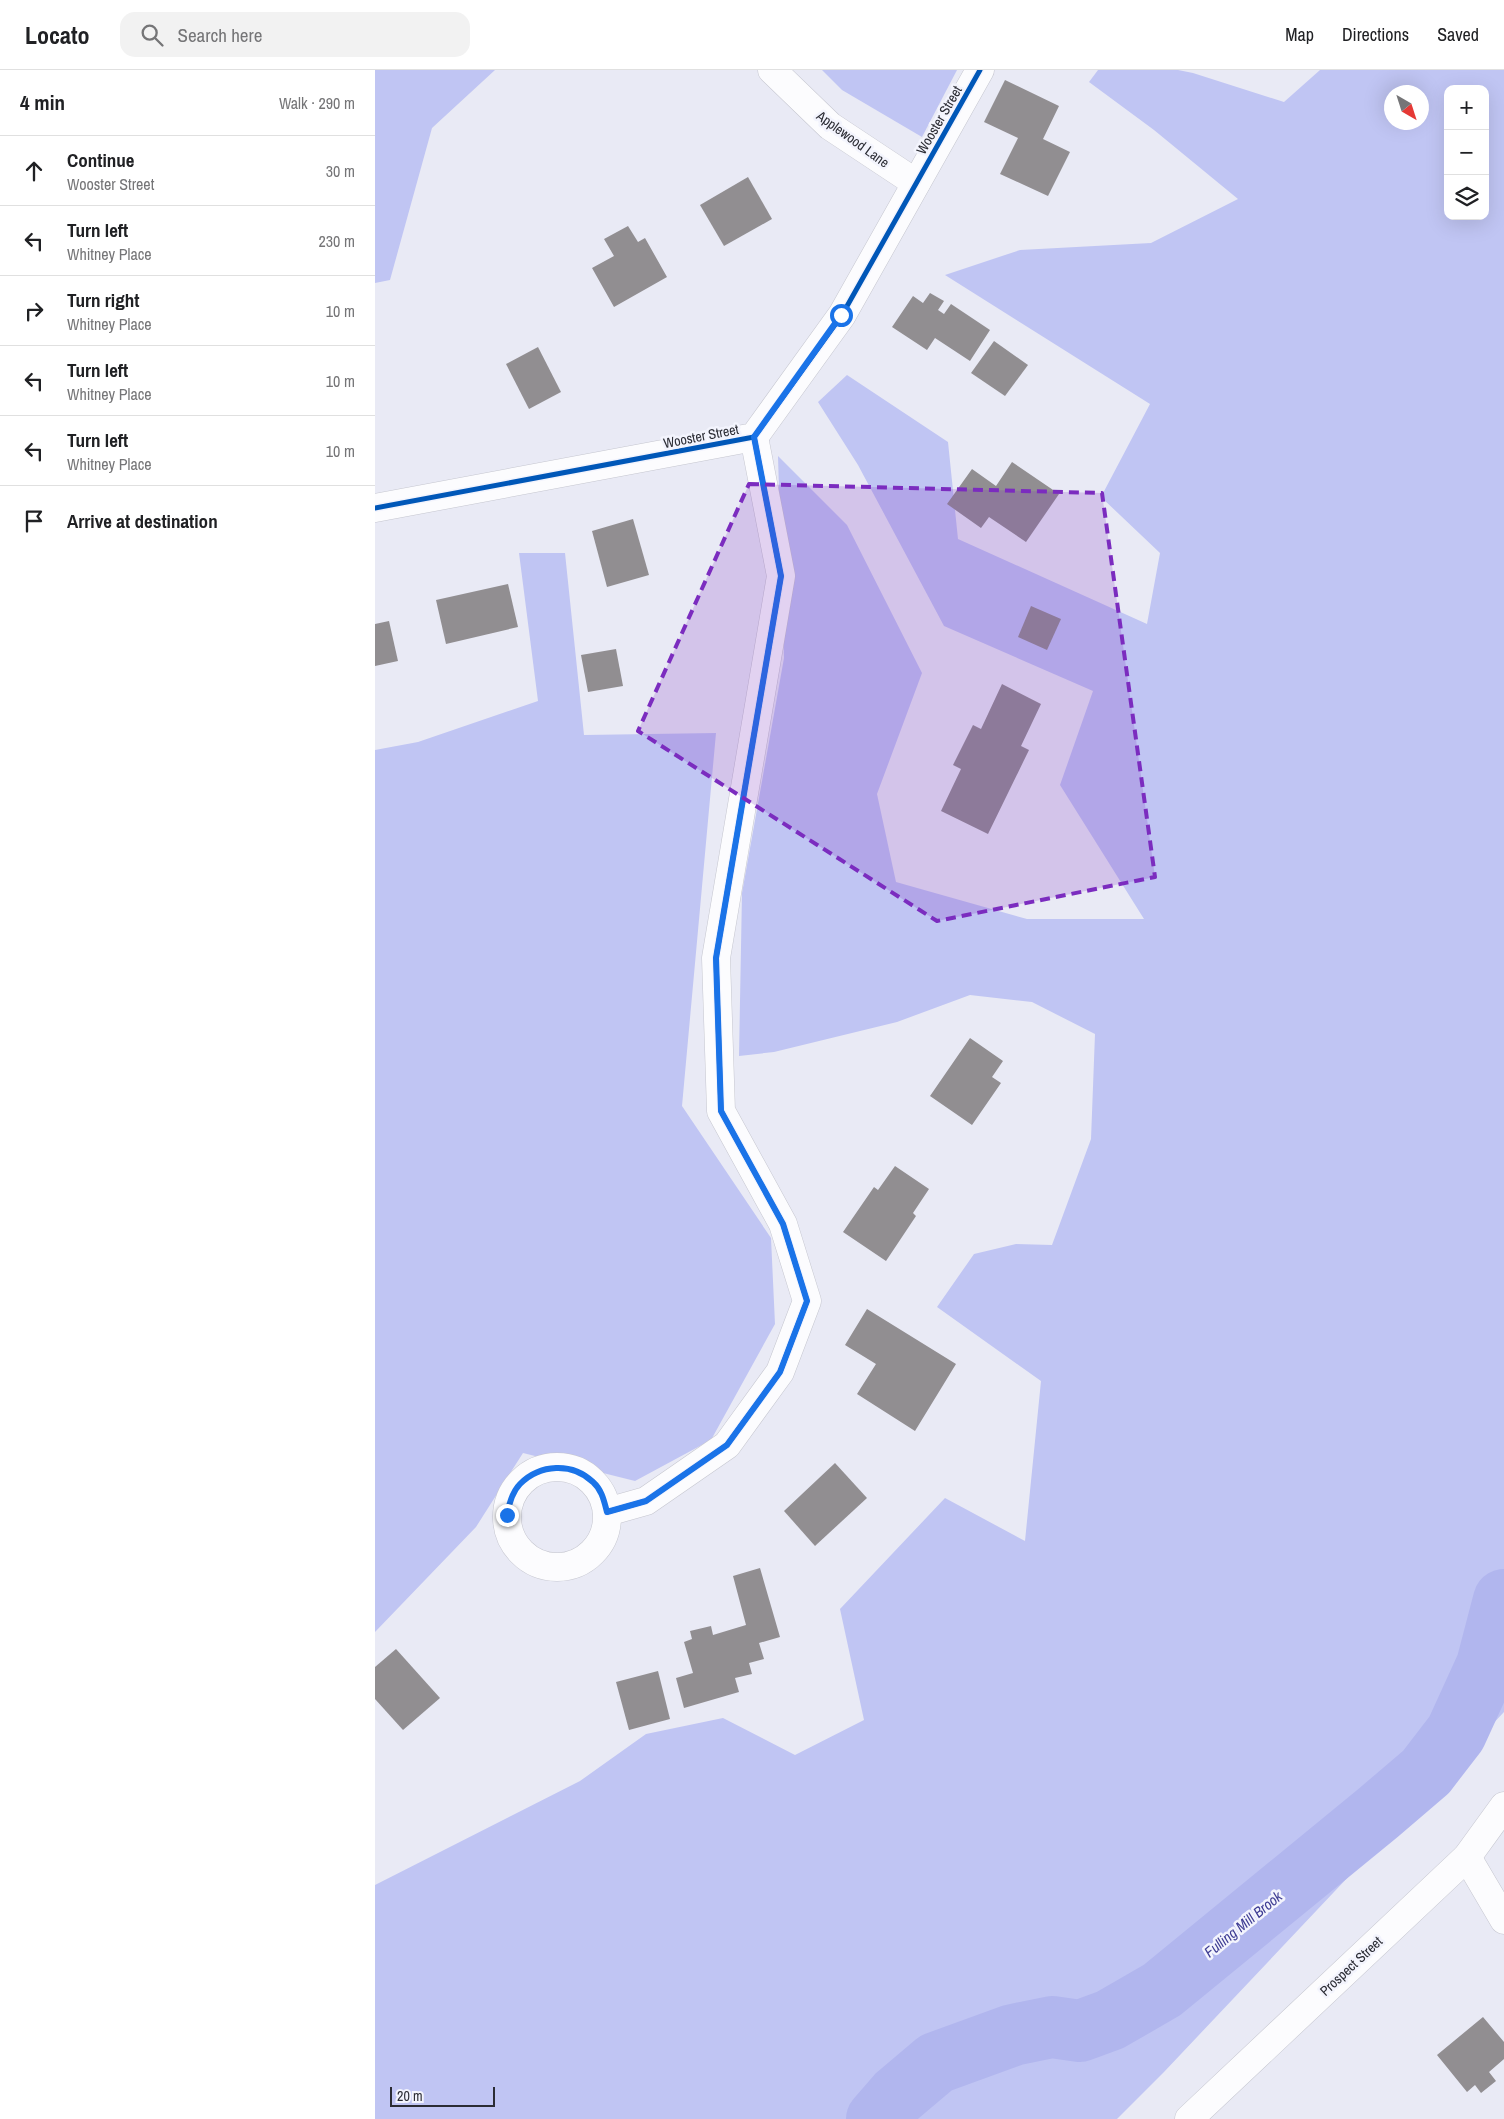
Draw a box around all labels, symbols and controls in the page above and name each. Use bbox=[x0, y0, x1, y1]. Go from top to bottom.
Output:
search box bbox=[120, 12, 470, 57]
text: Locato bbox=[25, 19, 90, 51]
icon: search bbox=[138, 21, 166, 49]
text: Search here bbox=[178, 22, 262, 48]
text: Map bbox=[1285, 22, 1314, 47]
text: Directions bbox=[1342, 22, 1409, 47]
text: Saved bbox=[1437, 22, 1479, 47]
street label: Wooster Street bbox=[912, 82, 966, 158]
north arrow bbox=[1384, 85, 1429, 130]
map controls bbox=[1444, 85, 1489, 220]
button: + bbox=[1444, 85, 1489, 130]
text: 4 min bbox=[20, 88, 65, 117]
text: Walk · 290 m bbox=[279, 92, 355, 114]
street label: Applewood Lane bbox=[812, 106, 893, 171]
button: − bbox=[1444, 130, 1489, 175]
text: Continue bbox=[67, 147, 135, 173]
icon: ahead bbox=[20, 157, 48, 185]
text: 30 m bbox=[326, 160, 355, 182]
text: Wooster Street bbox=[67, 173, 154, 195]
button: layers bbox=[1444, 175, 1489, 220]
text: Turn left bbox=[67, 217, 128, 243]
icon: left bbox=[20, 227, 48, 255]
text: 230 m bbox=[319, 230, 355, 252]
text: Whitney Place bbox=[67, 243, 152, 265]
text: Turn right bbox=[67, 287, 139, 313]
icon: right bbox=[20, 297, 48, 325]
text: 10 m bbox=[326, 300, 355, 322]
route start bbox=[830, 304, 853, 327]
text: Whitney Place bbox=[67, 313, 152, 335]
text: Turn left bbox=[67, 357, 128, 383]
icon: left bbox=[20, 367, 48, 395]
text: 10 m bbox=[326, 370, 355, 392]
text: Whitney Place bbox=[67, 383, 152, 405]
street label: Wooster Street bbox=[662, 420, 740, 452]
text: Turn left bbox=[67, 427, 128, 453]
icon: left bbox=[20, 437, 48, 465]
text: 10 m bbox=[326, 440, 355, 462]
text: Whitney Place bbox=[67, 453, 152, 475]
icon: arrive bbox=[20, 507, 48, 535]
text: Arrive at destination bbox=[67, 508, 218, 534]
route end bbox=[496, 1504, 519, 1527]
water label: Fulling Mill Brook bbox=[1199, 1885, 1287, 1962]
street label: Prospect Street bbox=[1316, 1932, 1386, 2000]
scale bar bbox=[390, 2084, 495, 2107]
text: 20 m bbox=[397, 2087, 423, 2105]

